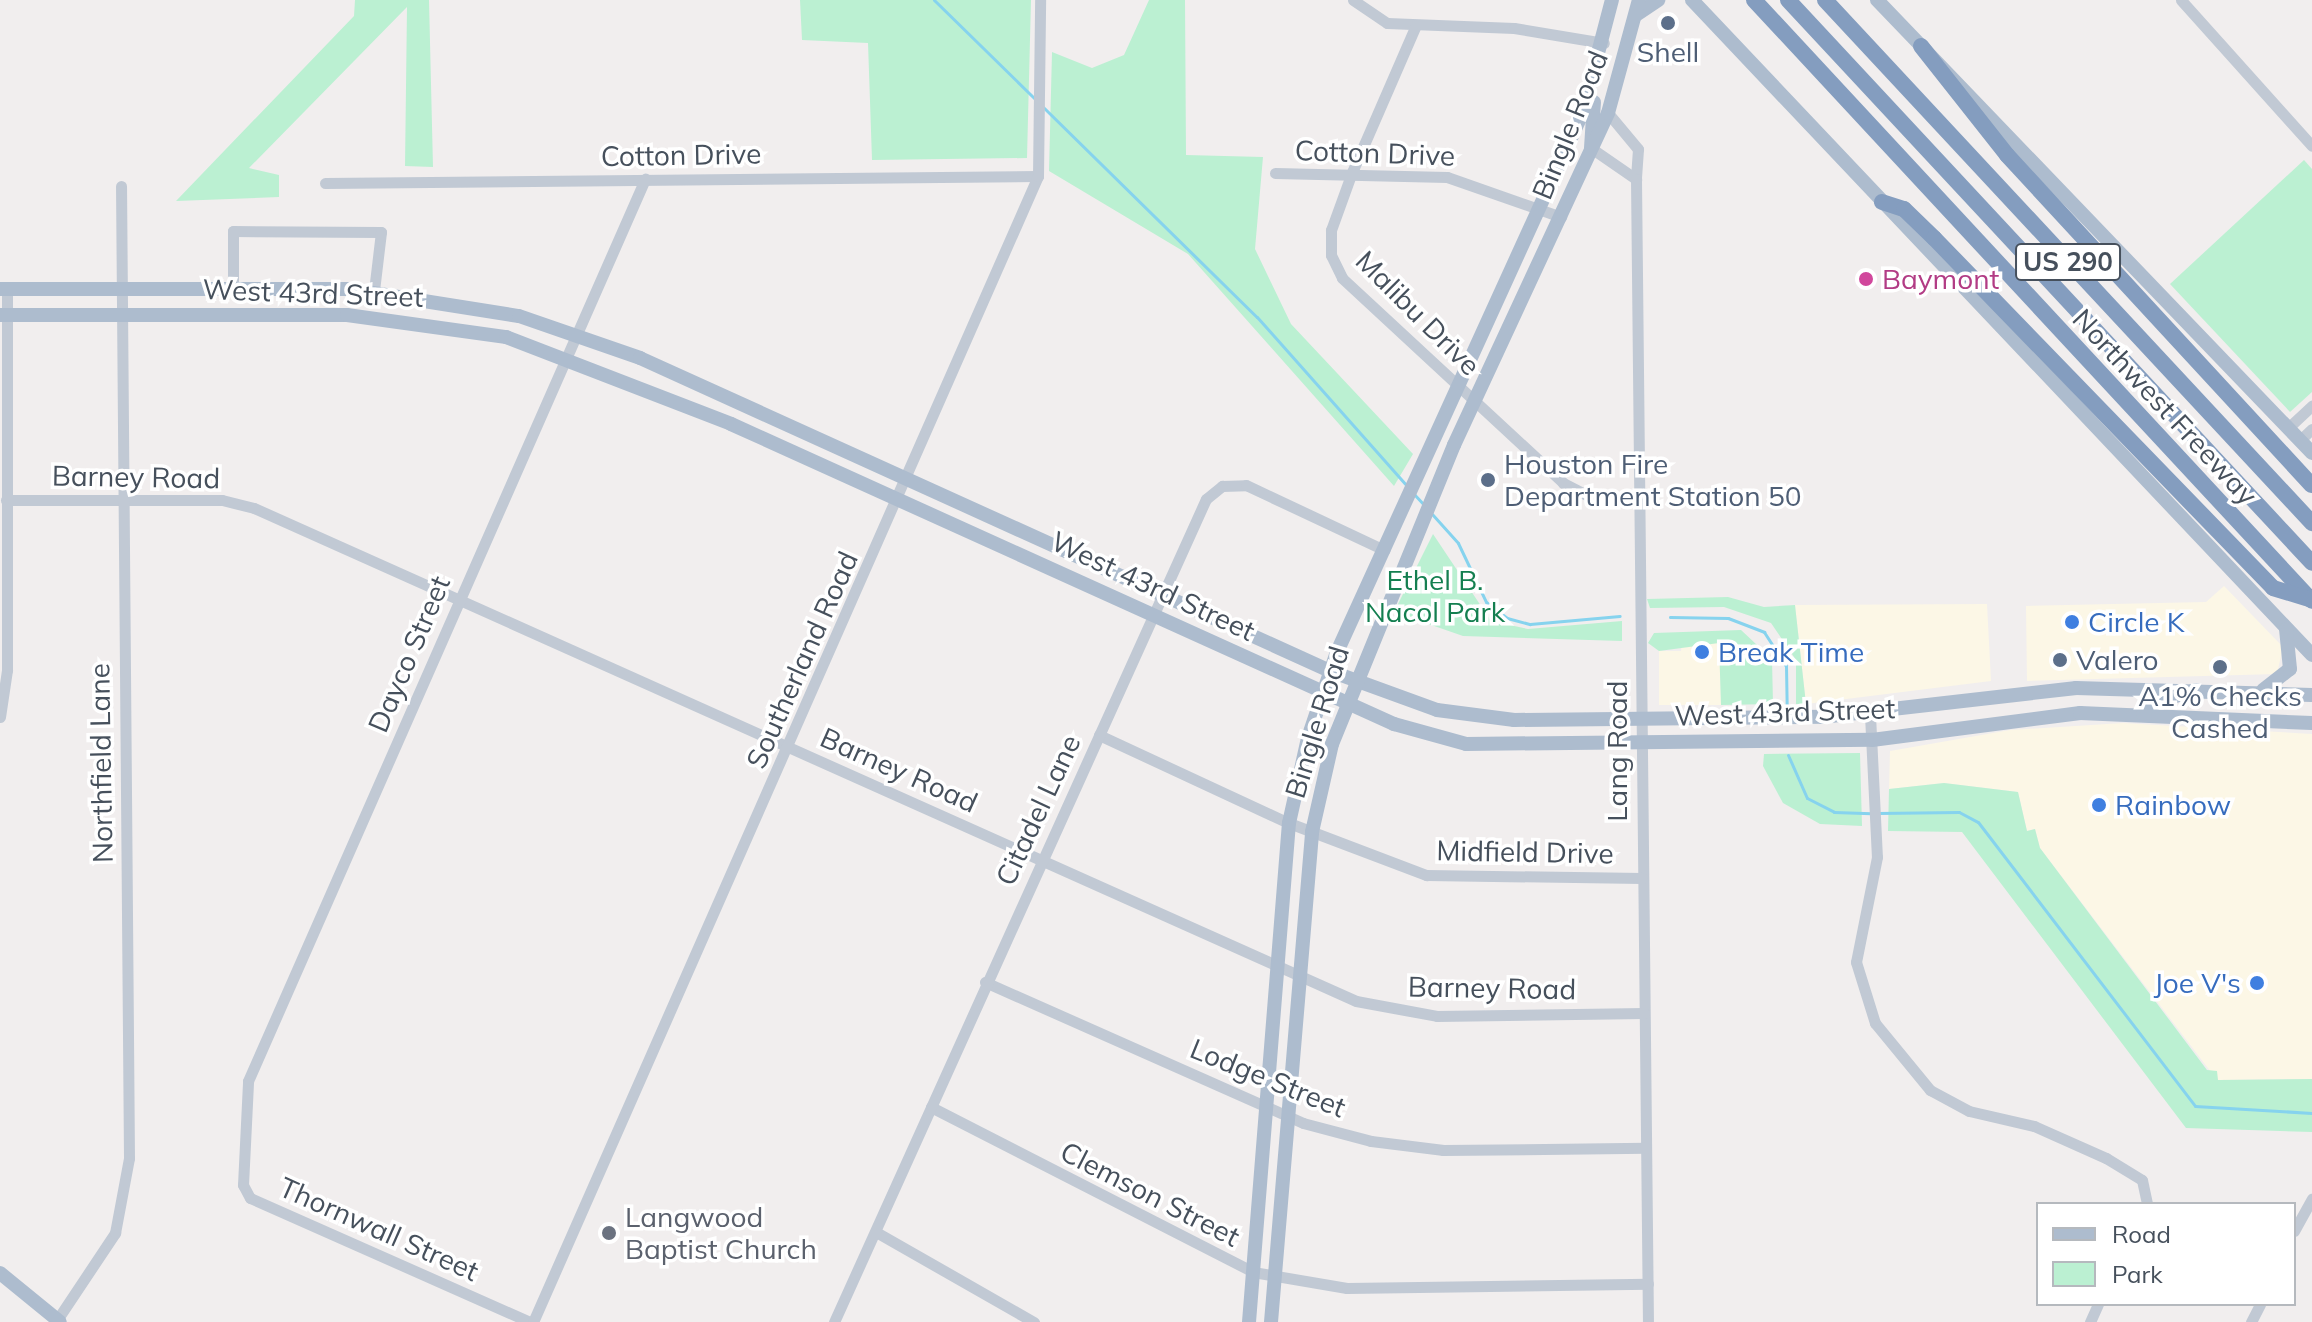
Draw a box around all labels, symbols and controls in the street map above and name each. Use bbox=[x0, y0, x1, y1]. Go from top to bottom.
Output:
marker: Shell bbox=[1659, 14, 1677, 32]
place label: Shell bbox=[1637, 35, 1699, 69]
street label: Bingle Road bbox=[1525, 46, 1615, 204]
street label: Cotton Drive bbox=[1294, 133, 1456, 173]
street label: Cotton Drive bbox=[600, 137, 762, 173]
road number: US 290 bbox=[2014, 240, 2122, 284]
street label: Malibu Drive bbox=[1349, 244, 1487, 382]
place label: Baymont bbox=[1882, 262, 1999, 296]
marker: Baymont bbox=[1857, 270, 1875, 288]
street label: West 43rd Street bbox=[202, 272, 424, 314]
street label: Northwest Freeway bbox=[2066, 302, 2264, 512]
place label: Houston Fire Department Station 50 bbox=[1504, 447, 1802, 513]
street label: Barney Road bbox=[52, 459, 220, 495]
marker: Houston Fire Department Station 50 bbox=[1479, 471, 1497, 489]
street label: West 43rd Street bbox=[1046, 524, 1260, 648]
street label: Southerland Road bbox=[739, 546, 865, 774]
park label: Ethel B. Nacol Park bbox=[1365, 563, 1505, 629]
street label: Dayco Street bbox=[361, 571, 457, 737]
place label: Circle K bbox=[2088, 605, 2185, 639]
marker: Circle K bbox=[2063, 613, 2081, 631]
place label: Break Time bbox=[1718, 635, 1864, 669]
street label: Bingle Road bbox=[1278, 642, 1356, 802]
marker: Break Time bbox=[1693, 643, 1711, 661]
place label: Valero bbox=[2076, 643, 2159, 677]
marker: Valero bbox=[2051, 651, 2069, 669]
marker: A1% Checks Cashed bbox=[2211, 658, 2229, 676]
street label: Northfield Lane bbox=[82, 663, 120, 863]
place label: A1% Checks Cashed bbox=[2138, 679, 2302, 745]
street label: Lang Road bbox=[1600, 680, 1634, 822]
street label: West 43rd Street bbox=[1674, 691, 1896, 733]
street label: Barney Road bbox=[815, 720, 983, 820]
street label: Citadel Lane bbox=[989, 729, 1087, 891]
place label: Rainbow bbox=[2115, 788, 2231, 822]
marker: Rainbow bbox=[2090, 796, 2108, 814]
street label: Midfield Drive bbox=[1436, 834, 1614, 870]
place label: Joe V's bbox=[2154, 966, 2241, 1000]
street label: Barney Road bbox=[1408, 970, 1576, 1006]
marker: Joe V's bbox=[2248, 974, 2266, 992]
street label: Lodge Street bbox=[1185, 1032, 1351, 1124]
street label: Clemson Street bbox=[1055, 1134, 1245, 1254]
street label: Thornwall Street bbox=[274, 1170, 484, 1288]
place label: Langwood Baptist Church bbox=[625, 1200, 817, 1266]
legend bbox=[2036, 1202, 2296, 1306]
text: Road bbox=[2112, 1219, 2171, 1249]
marker: Langwood Baptist Church bbox=[600, 1224, 618, 1242]
text: Park bbox=[2112, 1259, 2163, 1289]

